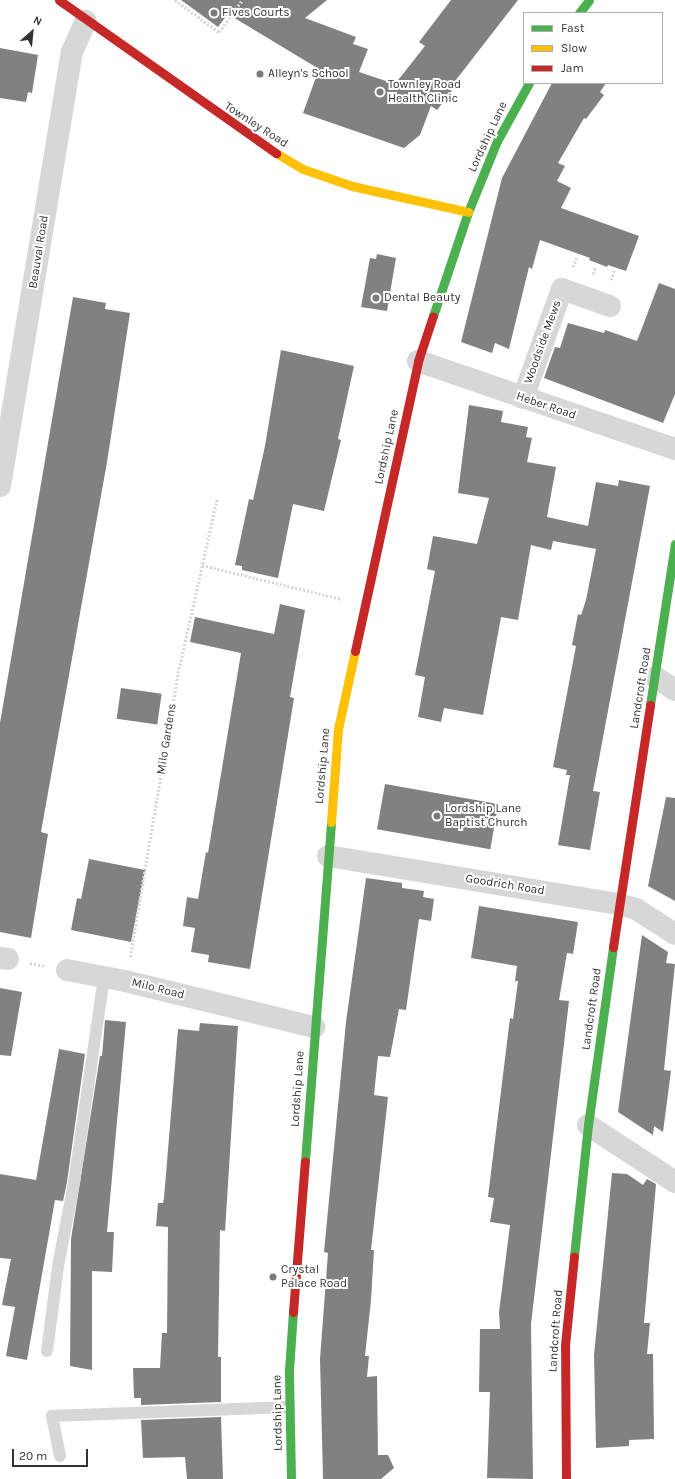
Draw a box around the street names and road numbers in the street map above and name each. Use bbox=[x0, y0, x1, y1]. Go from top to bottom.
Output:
street label: Townley Road bbox=[221, 99, 291, 151]
street label: Lordship Lane bbox=[465, 99, 511, 175]
street label: Beauval Road bbox=[26, 214, 52, 290]
street label: Woodside Mews bbox=[521, 298, 565, 386]
street label: Heber Road bbox=[514, 389, 578, 423]
street label: Lordship Lane bbox=[372, 408, 402, 486]
street label: Landcroft Road bbox=[627, 646, 655, 730]
street label: Milo Gardens bbox=[154, 702, 180, 776]
street label: Lordship Lane bbox=[313, 727, 333, 805]
street label: Goodrich Road bbox=[464, 872, 546, 898]
street label: Landcroft Road bbox=[579, 967, 605, 1051]
street label: Milo Road bbox=[130, 975, 186, 1003]
street label: Lordship Lane bbox=[288, 1050, 308, 1128]
street label: Landcroft Road bbox=[546, 1289, 566, 1373]
street label: Lordship Lane bbox=[270, 1375, 286, 1451]

